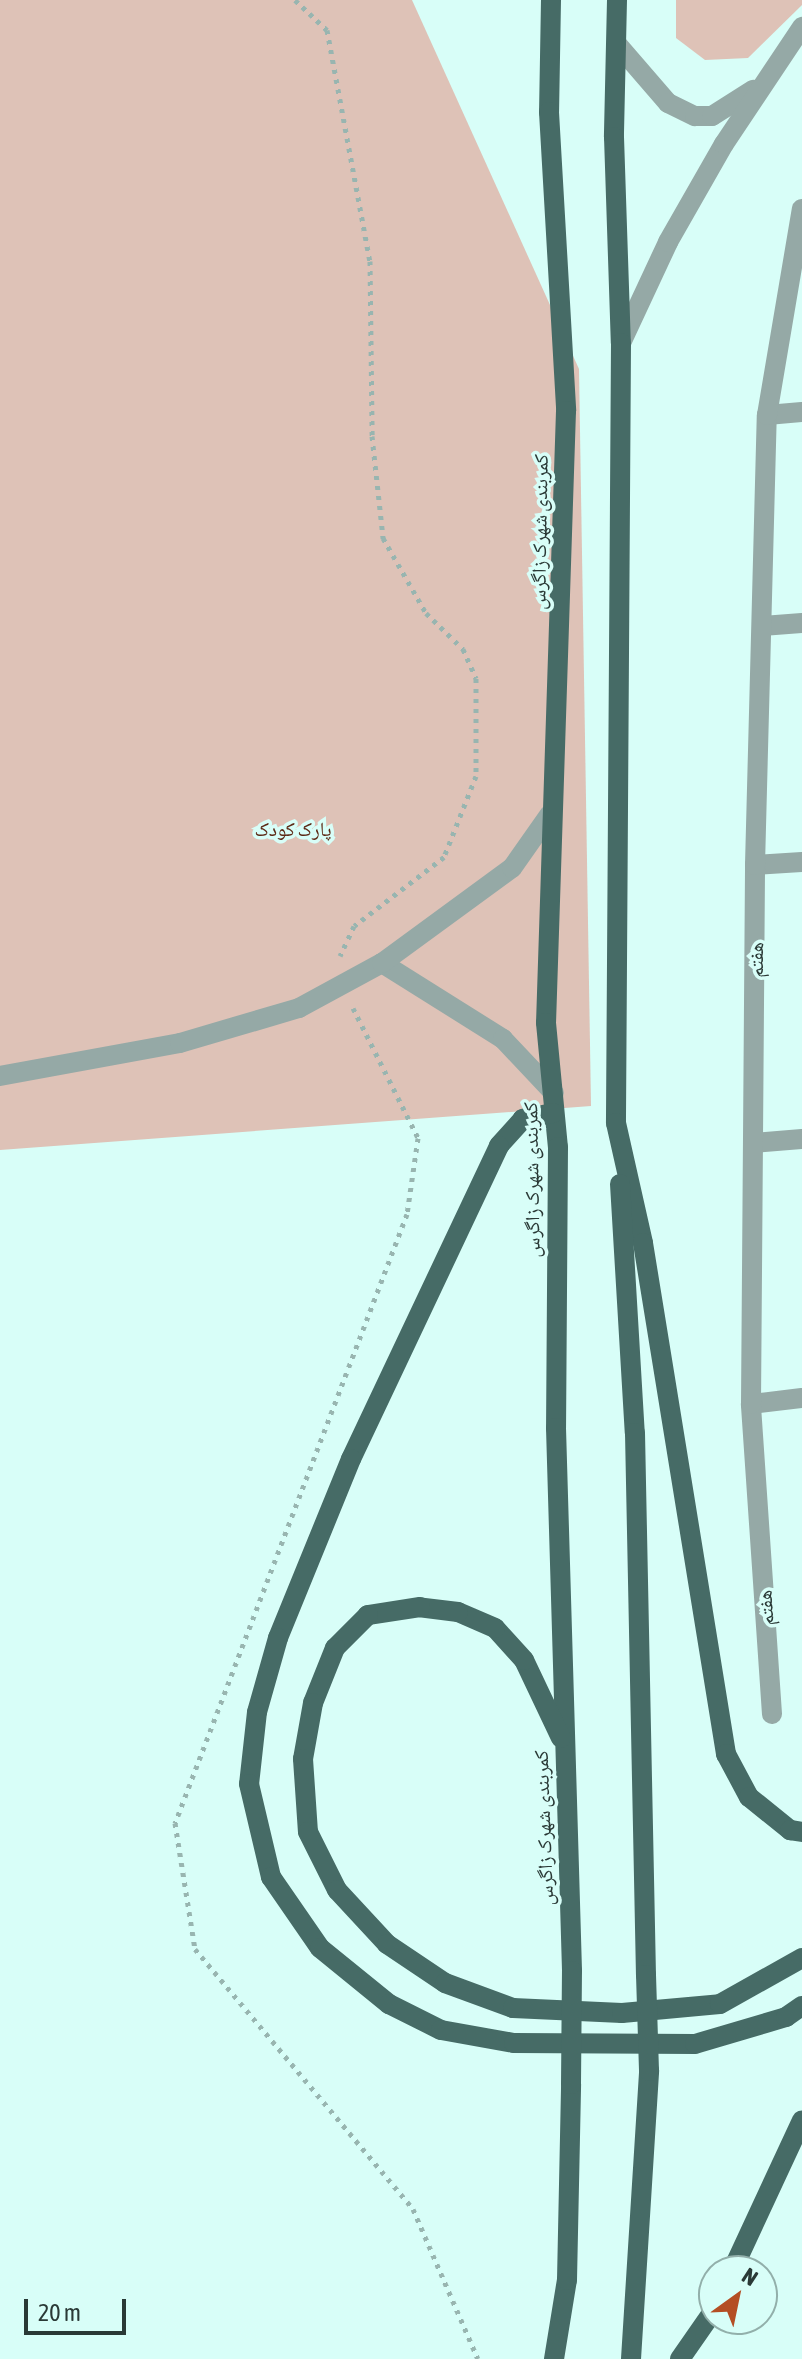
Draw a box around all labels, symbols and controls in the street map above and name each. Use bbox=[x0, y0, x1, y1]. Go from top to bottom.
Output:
street label: کمربندی شهرک زاگرس bbox=[526, 454, 552, 610]
park label: پارک کودک bbox=[254, 816, 332, 840]
street label: هفتم bbox=[743, 942, 767, 978]
street label: کمربندی شهرک زاگرس bbox=[518, 1102, 544, 1258]
street label: هفتم bbox=[752, 1589, 778, 1627]
street label: کمربندی شهرک زاگرس bbox=[528, 1750, 558, 1906]
north arrow bbox=[698, 2255, 778, 2335]
text: N bbox=[737, 2262, 763, 2291]
scale bar bbox=[28, 2283, 130, 2333]
text: 20 m bbox=[38, 2299, 81, 2326]

